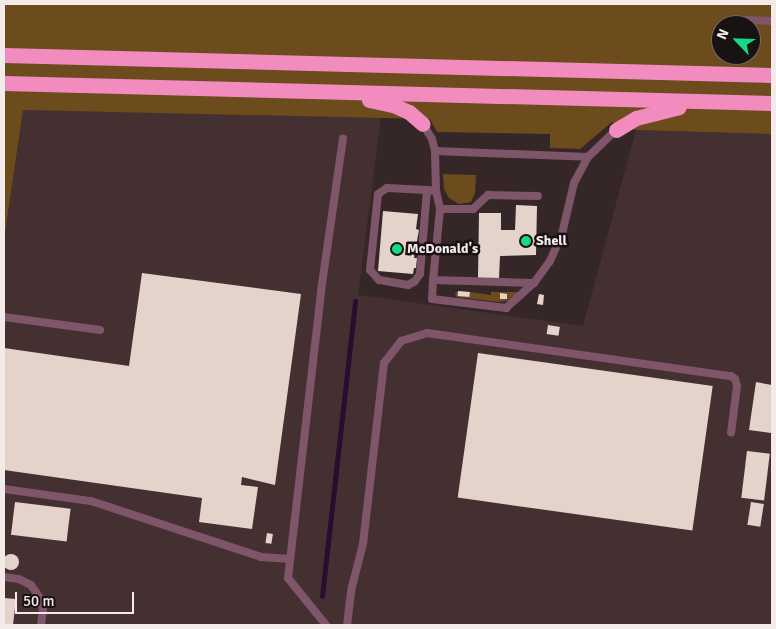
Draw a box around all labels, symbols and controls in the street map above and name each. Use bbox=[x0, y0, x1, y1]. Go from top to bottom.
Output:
north arrow bbox=[711, 15, 761, 65]
text: N bbox=[713, 26, 733, 42]
place label: Shell bbox=[536, 233, 567, 249]
marker: Shell bbox=[520, 235, 532, 247]
place label: McDonald's bbox=[407, 241, 478, 257]
marker: McDonald's bbox=[391, 243, 403, 255]
scale bar bbox=[18, 582, 136, 614]
text: 50 m bbox=[23, 592, 54, 610]

